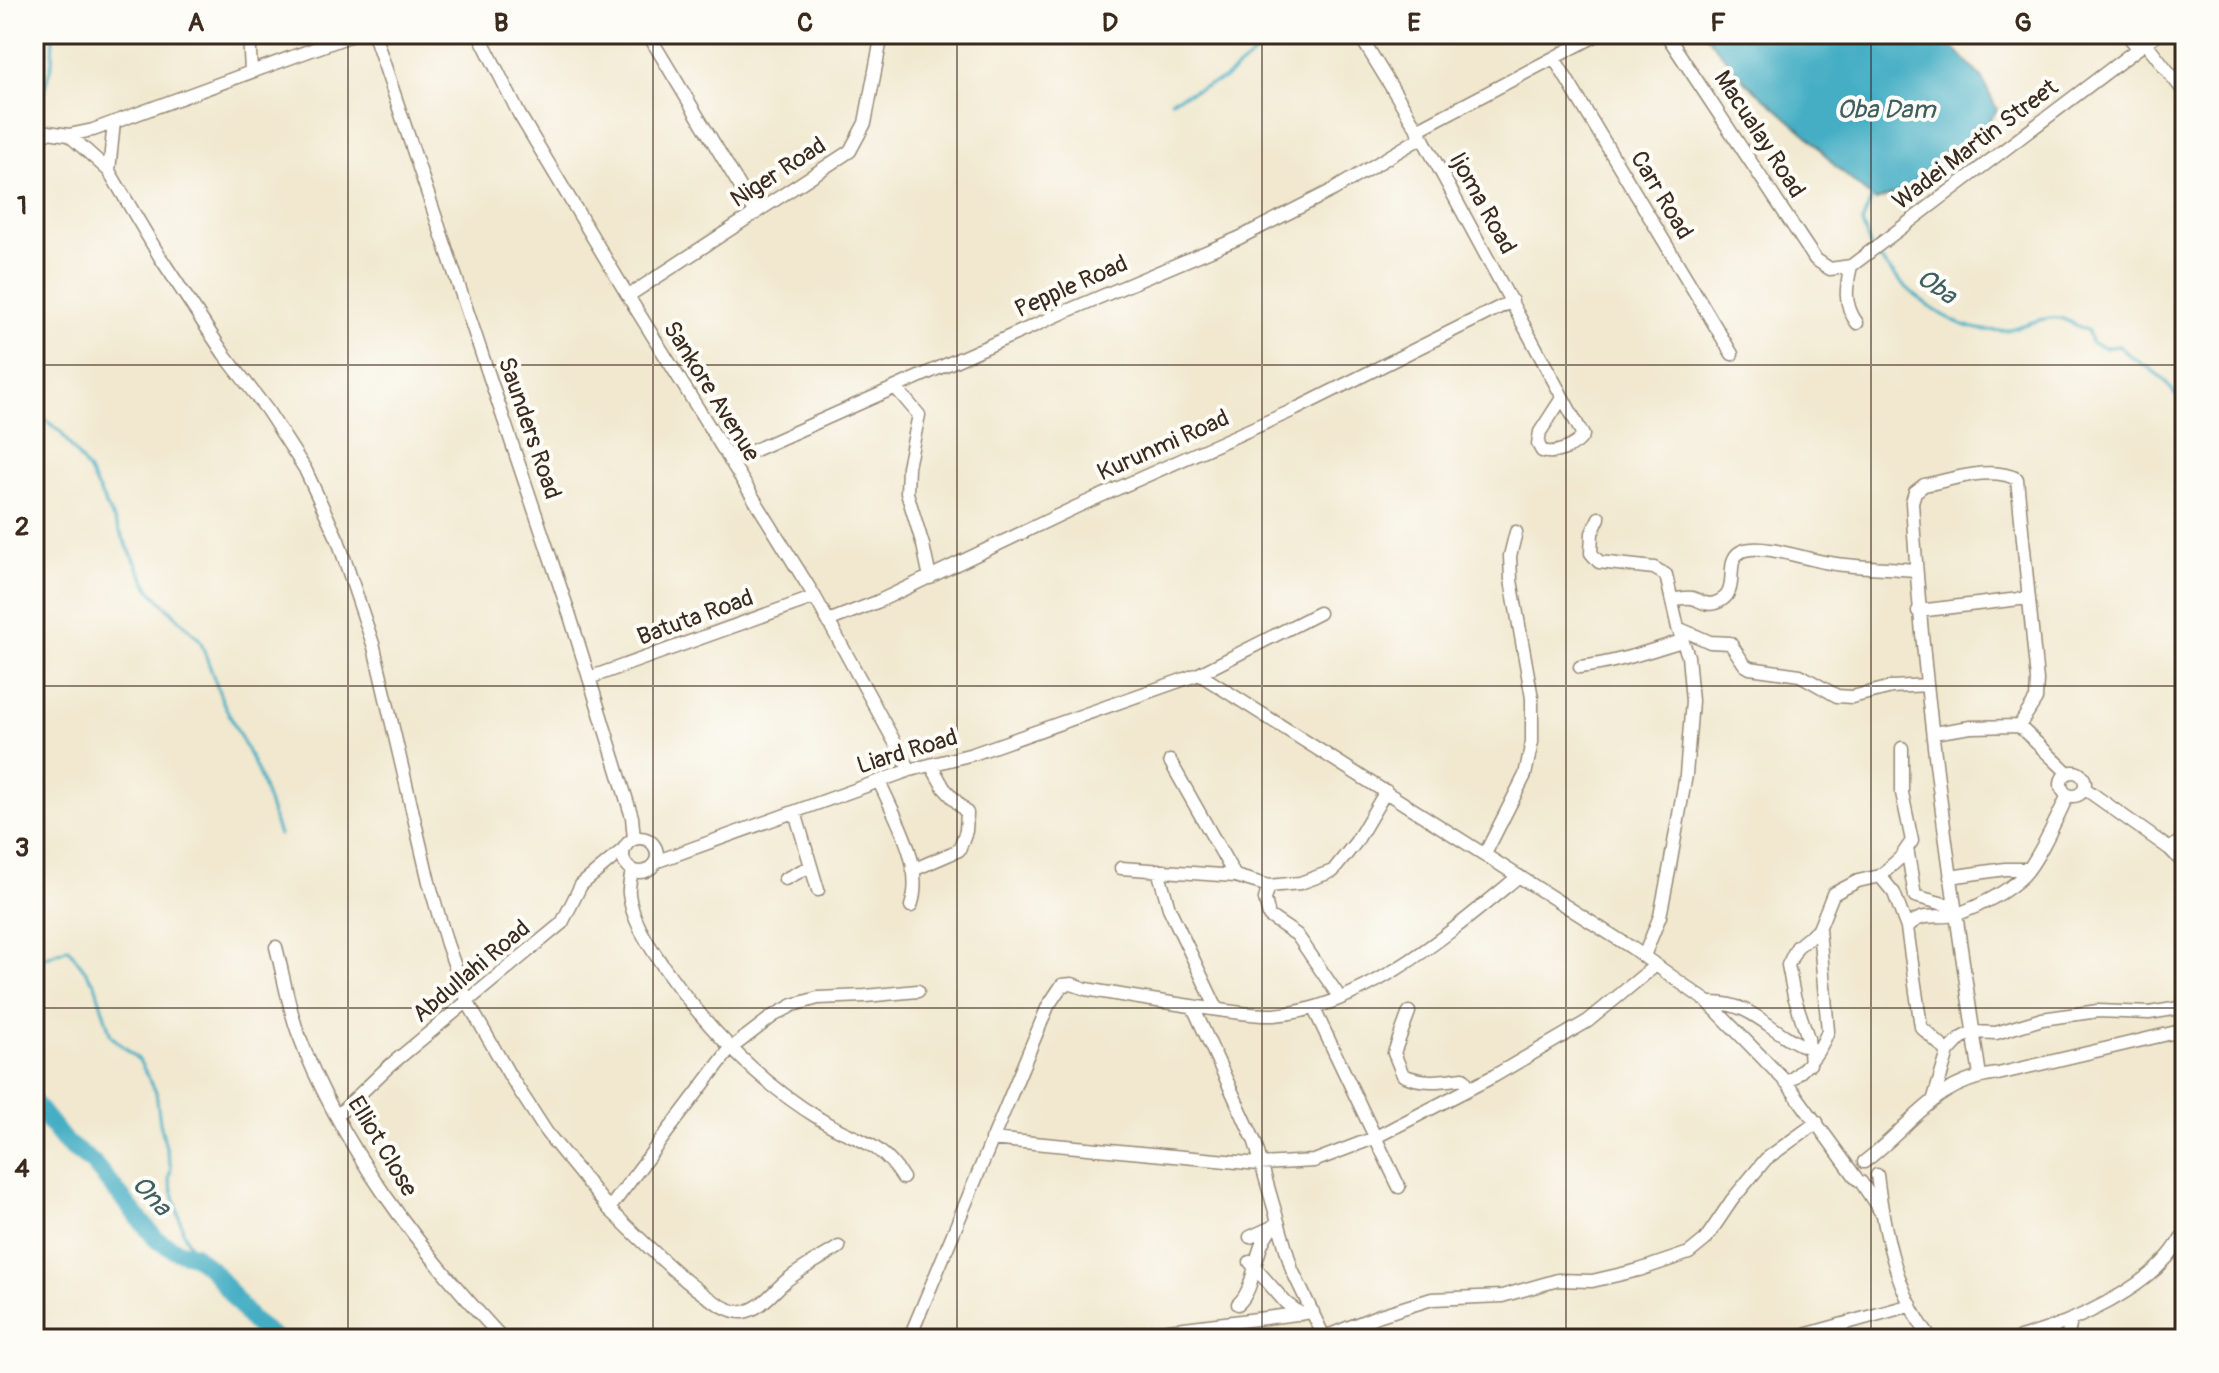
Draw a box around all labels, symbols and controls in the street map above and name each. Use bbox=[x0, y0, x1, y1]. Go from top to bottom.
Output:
text: A bbox=[188, 7, 205, 39]
text: B bbox=[494, 7, 508, 39]
text: C bbox=[797, 7, 813, 39]
text: D bbox=[1102, 7, 1118, 39]
text: E bbox=[1407, 7, 1421, 39]
text: F bbox=[1710, 7, 1726, 39]
text: G bbox=[2014, 7, 2032, 39]
street label: Macualay Road bbox=[1708, 65, 1811, 203]
street label: Wadei Martin Street bbox=[1887, 73, 2064, 216]
water label: Oba Dam bbox=[1837, 94, 1937, 126]
street label: Niger Road bbox=[725, 131, 831, 214]
street label: Carr Road bbox=[1624, 146, 1699, 245]
street label: Ijoma Road bbox=[1443, 147, 1522, 259]
text: 1 bbox=[17, 190, 27, 222]
street label: Pepple Road bbox=[1010, 249, 1132, 324]
water label: Oba bbox=[1910, 262, 1964, 313]
street label: Sankore Avenue bbox=[657, 316, 766, 467]
street label: Saunders Road bbox=[492, 353, 567, 503]
street label: Kurunmi Road bbox=[1093, 403, 1234, 487]
text: 2 bbox=[15, 511, 29, 543]
street label: Batuta Road bbox=[633, 583, 757, 652]
street label: Liard Road bbox=[853, 722, 961, 781]
text: 3 bbox=[15, 832, 29, 864]
street label: Abdullahi Road bbox=[407, 914, 536, 1029]
street label: Elliot Close bbox=[341, 1091, 424, 1202]
text: 4 bbox=[14, 1153, 30, 1185]
water label: Ona bbox=[125, 1169, 179, 1224]

